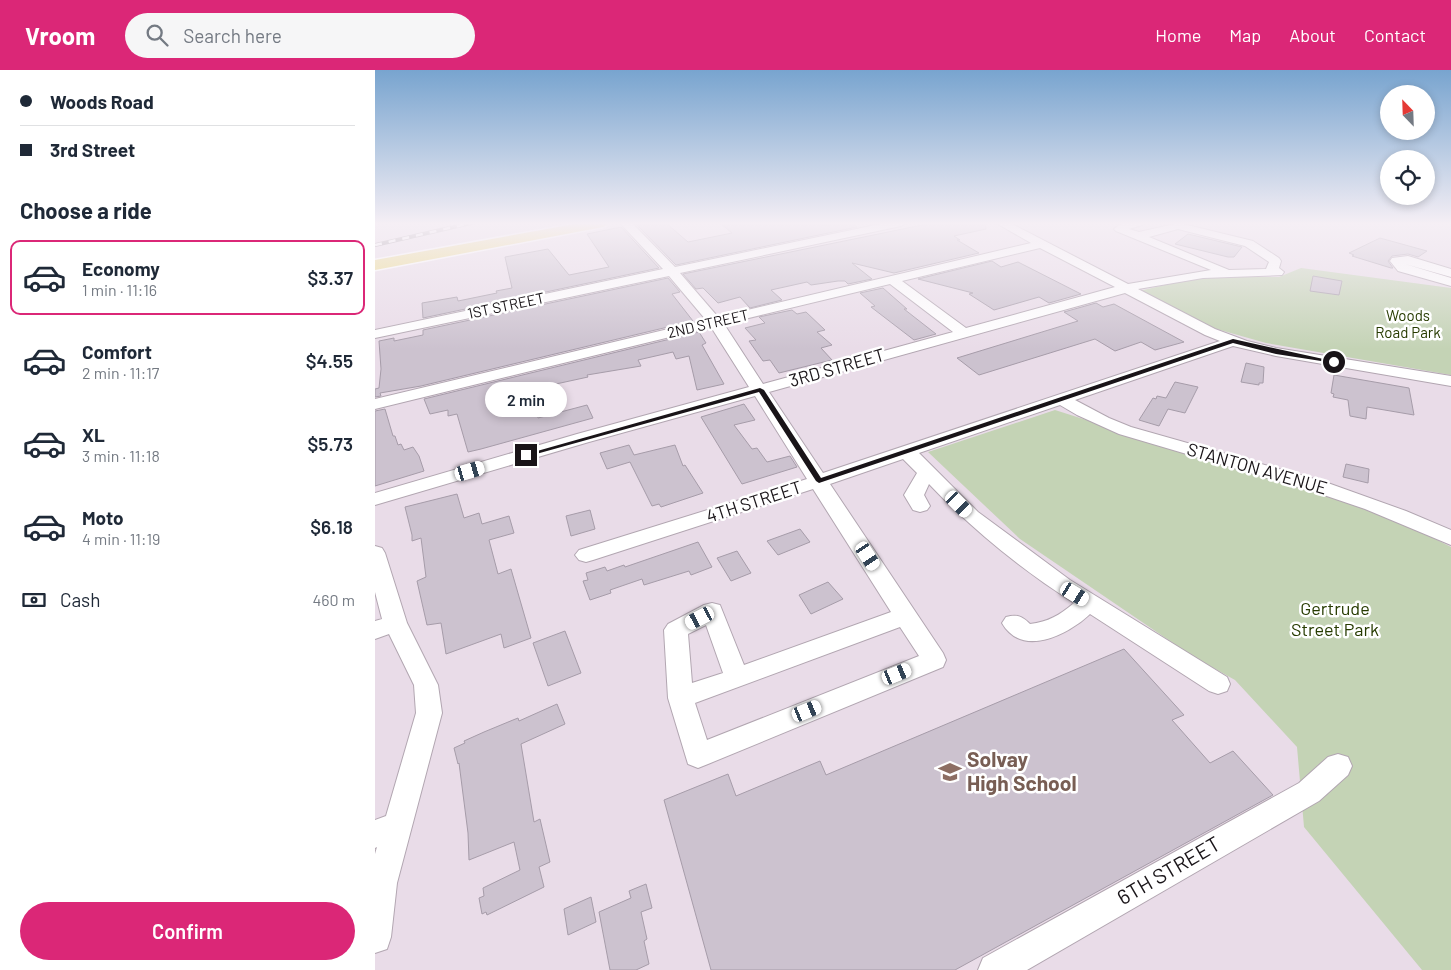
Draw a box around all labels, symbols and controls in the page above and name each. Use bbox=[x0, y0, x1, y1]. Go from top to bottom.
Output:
search box bbox=[125, 13, 475, 58]
text: Vroom bbox=[25, 21, 95, 50]
icon: search bbox=[143, 21, 171, 49]
text: Search here bbox=[183, 24, 282, 47]
text: Home bbox=[1155, 24, 1201, 46]
text: Map bbox=[1229, 24, 1261, 46]
text: About bbox=[1289, 24, 1336, 46]
text: Contact bbox=[1364, 24, 1426, 46]
north arrow bbox=[1380, 85, 1435, 140]
map controls bbox=[1380, 85, 1435, 205]
text: Woods Road bbox=[50, 90, 154, 113]
text: 3rd Street bbox=[50, 138, 135, 161]
button: locate bbox=[1380, 150, 1435, 205]
text: Choose a ride bbox=[20, 197, 152, 223]
icon: car bbox=[22, 255, 67, 300]
text: Economy bbox=[82, 257, 160, 280]
text: $3.37 bbox=[308, 266, 353, 289]
text: 1 min · 11:16 bbox=[82, 280, 157, 299]
street label: 1ST STREET bbox=[466, 288, 546, 322]
street label: 2ND STREET bbox=[665, 305, 750, 341]
park label: Woods Road Park bbox=[1375, 306, 1441, 341]
icon: car bbox=[22, 338, 67, 383]
text: Comfort bbox=[82, 340, 152, 363]
street label: 3RD STREET bbox=[786, 343, 887, 391]
text: $4.55 bbox=[306, 349, 353, 372]
route start bbox=[1323, 351, 1345, 373]
text: 2 min · 11:17 bbox=[82, 363, 159, 382]
callout: 2 min bbox=[485, 382, 567, 418]
text: 2 min bbox=[507, 390, 545, 409]
icon: car bbox=[22, 421, 67, 466]
text: XL bbox=[82, 423, 105, 446]
text: $5.73 bbox=[308, 432, 353, 455]
street label: STANTON AVENUE bbox=[1185, 438, 1330, 499]
route end bbox=[515, 444, 537, 466]
text: 3 min · 11:18 bbox=[82, 446, 160, 465]
car bbox=[453, 460, 486, 482]
street label: 4TH STREET bbox=[703, 475, 804, 527]
car bbox=[943, 488, 974, 520]
icon: car bbox=[22, 504, 67, 549]
text: Moto bbox=[82, 506, 124, 529]
text: $6.18 bbox=[310, 515, 353, 538]
text: 4 min · 11:19 bbox=[82, 529, 160, 548]
car bbox=[853, 539, 882, 573]
car bbox=[1058, 580, 1091, 608]
icon: cash bbox=[20, 586, 48, 614]
text: Cash bbox=[60, 588, 101, 611]
text: 460 m bbox=[312, 590, 355, 609]
park label: Gertrude Street Park bbox=[1291, 597, 1379, 640]
car bbox=[683, 605, 716, 631]
car bbox=[880, 661, 913, 687]
car bbox=[790, 698, 823, 724]
place label: Solvay High School bbox=[967, 746, 1077, 795]
school or university icon: Solvay High School bbox=[937, 759, 963, 785]
street label: 6TH STREET bbox=[1112, 830, 1224, 909]
button: Confirm bbox=[20, 902, 355, 960]

